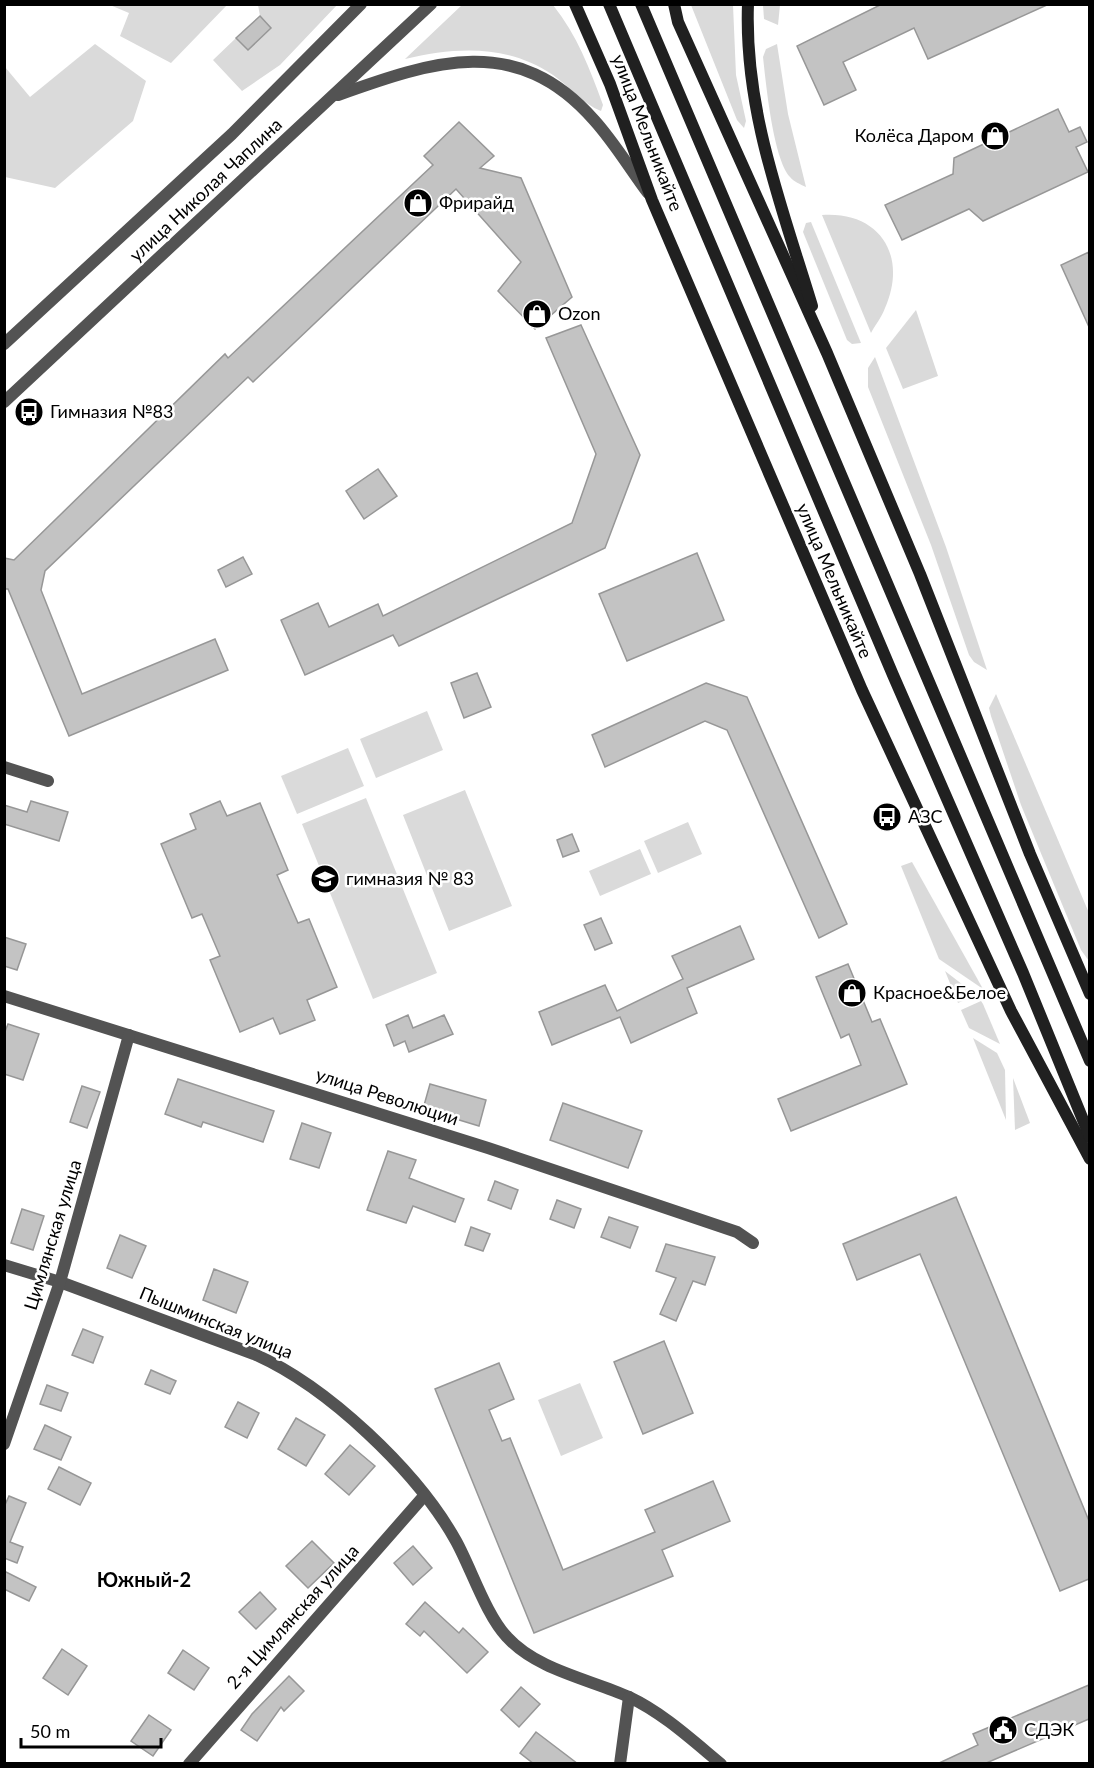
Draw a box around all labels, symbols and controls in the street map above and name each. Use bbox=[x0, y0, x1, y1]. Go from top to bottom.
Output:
street label: улица Мельникайте bbox=[608, 51, 688, 214]
street label: улица Николая Чаплина bbox=[125, 113, 286, 266]
shop icon: Колёса Даром bbox=[979, 120, 1011, 152]
place label: Колёса Даром bbox=[854, 124, 974, 146]
shop icon: Фрирайд bbox=[402, 187, 434, 219]
place label: Фрирайд bbox=[439, 191, 514, 213]
shop icon: Ozon bbox=[521, 298, 553, 330]
place label: Ozon bbox=[558, 302, 600, 324]
bus stop icon: Гимназия №83 bbox=[13, 396, 45, 428]
place label: Гимназия №83 bbox=[50, 400, 173, 422]
street label: улица Мельникайте bbox=[792, 500, 878, 661]
bus stop icon: АЗС bbox=[871, 801, 903, 833]
place label: АЗС bbox=[908, 805, 943, 827]
school or university icon: гимназия № 83 bbox=[309, 863, 341, 895]
place label: гимназия № 83 bbox=[346, 867, 474, 889]
shop icon: Красное&Белое bbox=[836, 977, 868, 1009]
place label: Красное&Белое bbox=[873, 981, 1006, 1003]
street label: улица Революции bbox=[313, 1063, 461, 1129]
street label: Цимлянская улица bbox=[19, 1157, 85, 1313]
street label: Пышминская улица bbox=[136, 1281, 296, 1363]
street label: 2-я Цимлянская улица bbox=[222, 1540, 363, 1693]
district label: Южный-2 bbox=[97, 1567, 191, 1591]
scale bar bbox=[21, 1711, 160, 1749]
public building icon: СДЭК bbox=[987, 1714, 1019, 1746]
place label: СДЭК bbox=[1024, 1718, 1074, 1740]
text: 50 m bbox=[30, 1720, 70, 1742]

